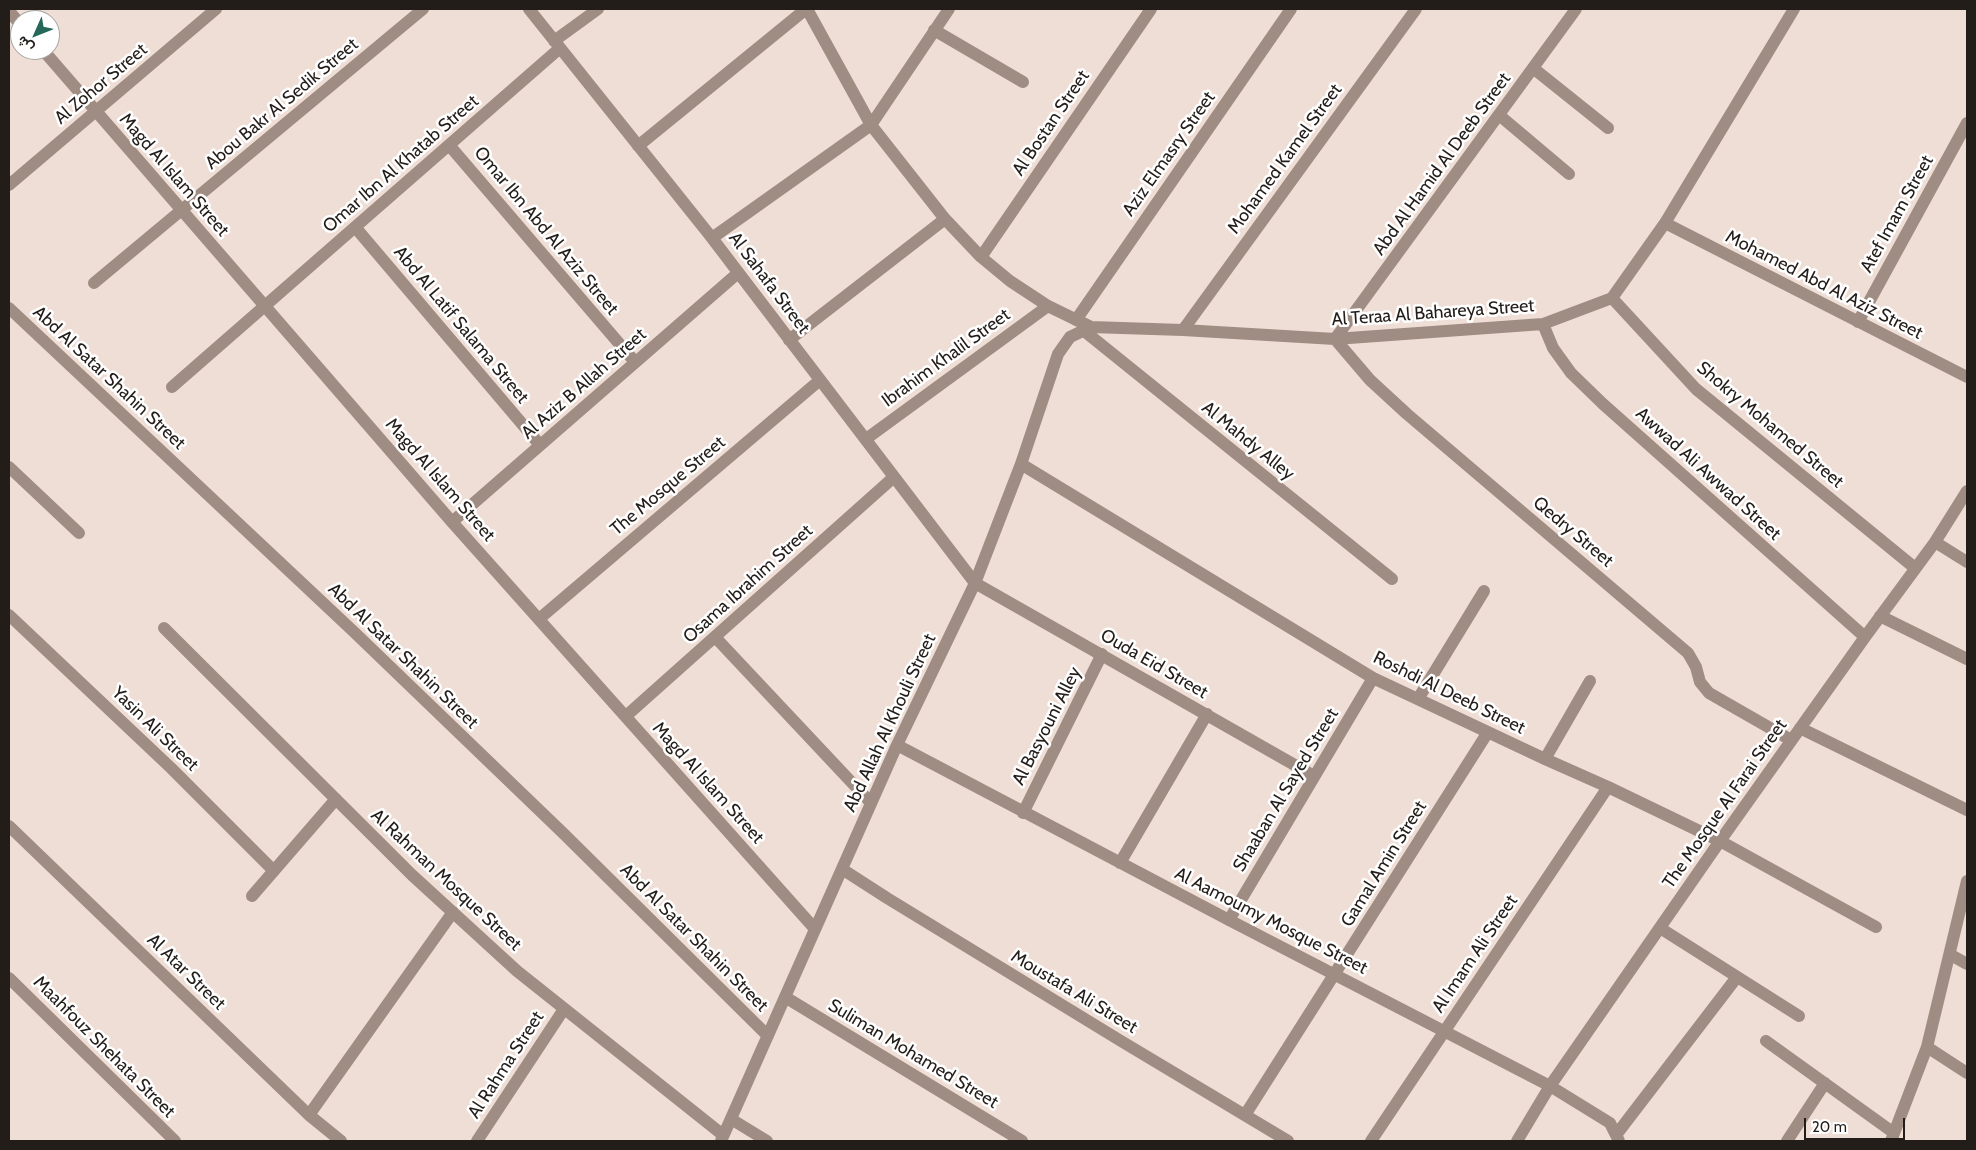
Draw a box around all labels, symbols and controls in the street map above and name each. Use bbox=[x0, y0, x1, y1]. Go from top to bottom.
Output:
north arrow bbox=[10, 10, 60, 60]
text: ش bbox=[13, 32, 37, 57]
street label: Abou Bakr Al Sedik Street bbox=[201, 34, 363, 174]
street label: Al Zohor Street bbox=[50, 39, 152, 129]
street label: Al Bostan Street bbox=[1008, 66, 1094, 180]
street label: Abd Al Hamid Al Deeb Street bbox=[1369, 69, 1515, 259]
street label: Mohamed Kamel Street bbox=[1223, 80, 1347, 238]
street label: Aziz Elmasry Street bbox=[1118, 88, 1220, 220]
street label: Omar Ibn Al Khatab Street bbox=[319, 91, 483, 237]
street label: Magd Al Islam Street bbox=[115, 109, 233, 241]
street label: Omar Ibn Abd Al Aziz Street bbox=[469, 142, 623, 320]
street label: Atef Imam Street bbox=[1856, 152, 1938, 276]
street label: Mohamed Abd Al Aziz Street bbox=[1722, 226, 1926, 344]
street label: Al Sahafa Street bbox=[724, 228, 814, 338]
street label: Abd Al Latif Salama Street bbox=[389, 242, 533, 408]
street label: Al Teraa Al Bahareya Street bbox=[1331, 295, 1535, 331]
street label: Abd Al Satar Shahin Street bbox=[28, 302, 190, 454]
street label: Ibrahim Khalil Street bbox=[878, 304, 1014, 412]
street label: Al Aziz B Allah Street bbox=[517, 324, 651, 444]
street label: Shokry Mohamed Street bbox=[1692, 357, 1848, 493]
street label: Al Mahdy Alley bbox=[1197, 397, 1299, 485]
street label: Awwad Ali Awwad Street bbox=[1631, 403, 1785, 545]
street label: Magd Al Islam Street bbox=[381, 414, 499, 546]
street label: The Mosque Street bbox=[606, 432, 730, 540]
street label: Qedry Street bbox=[1529, 492, 1617, 572]
street label: Osama Ibrahim Street bbox=[679, 520, 817, 648]
street label: Abd Al Satar Shahin Street bbox=[323, 579, 483, 733]
street label: Ouda Eid Street bbox=[1096, 625, 1212, 703]
street label: Abd Allah Al Khouli Street bbox=[839, 631, 941, 815]
street label: Roshdi Al Deeb Street bbox=[1369, 647, 1529, 739]
street label: Al Basyouni Alley bbox=[1008, 663, 1086, 789]
street label: Yasin Ali Street bbox=[107, 682, 203, 776]
street label: Shaaban Al Sayed Street bbox=[1229, 704, 1343, 876]
street label: The Mosque Al Farai Street bbox=[1658, 715, 1792, 893]
street label: Magd Al Islam Street bbox=[648, 718, 768, 848]
street label: Gamal Amin Street bbox=[1337, 797, 1431, 931]
street label: Al Rahman Mosque Street bbox=[366, 805, 526, 955]
street label: Abd Al Satar Shahin Street bbox=[615, 859, 773, 1017]
street label: Al Aamoumy Mosque Street bbox=[1171, 863, 1371, 979]
street label: Al Imam Ali Street bbox=[1428, 891, 1522, 1017]
street label: Al Atar Street bbox=[142, 929, 230, 1015]
street label: Moustafa Ali Street bbox=[1007, 946, 1141, 1038]
street label: Maahfouz Shehata Street bbox=[29, 972, 179, 1122]
street label: Suliman Mohamed Street bbox=[824, 995, 1002, 1113]
street label: Al Rahma Street bbox=[463, 1007, 549, 1123]
scale bar bbox=[1806, 1108, 1907, 1140]
text: 20 m bbox=[1812, 1118, 1847, 1136]

